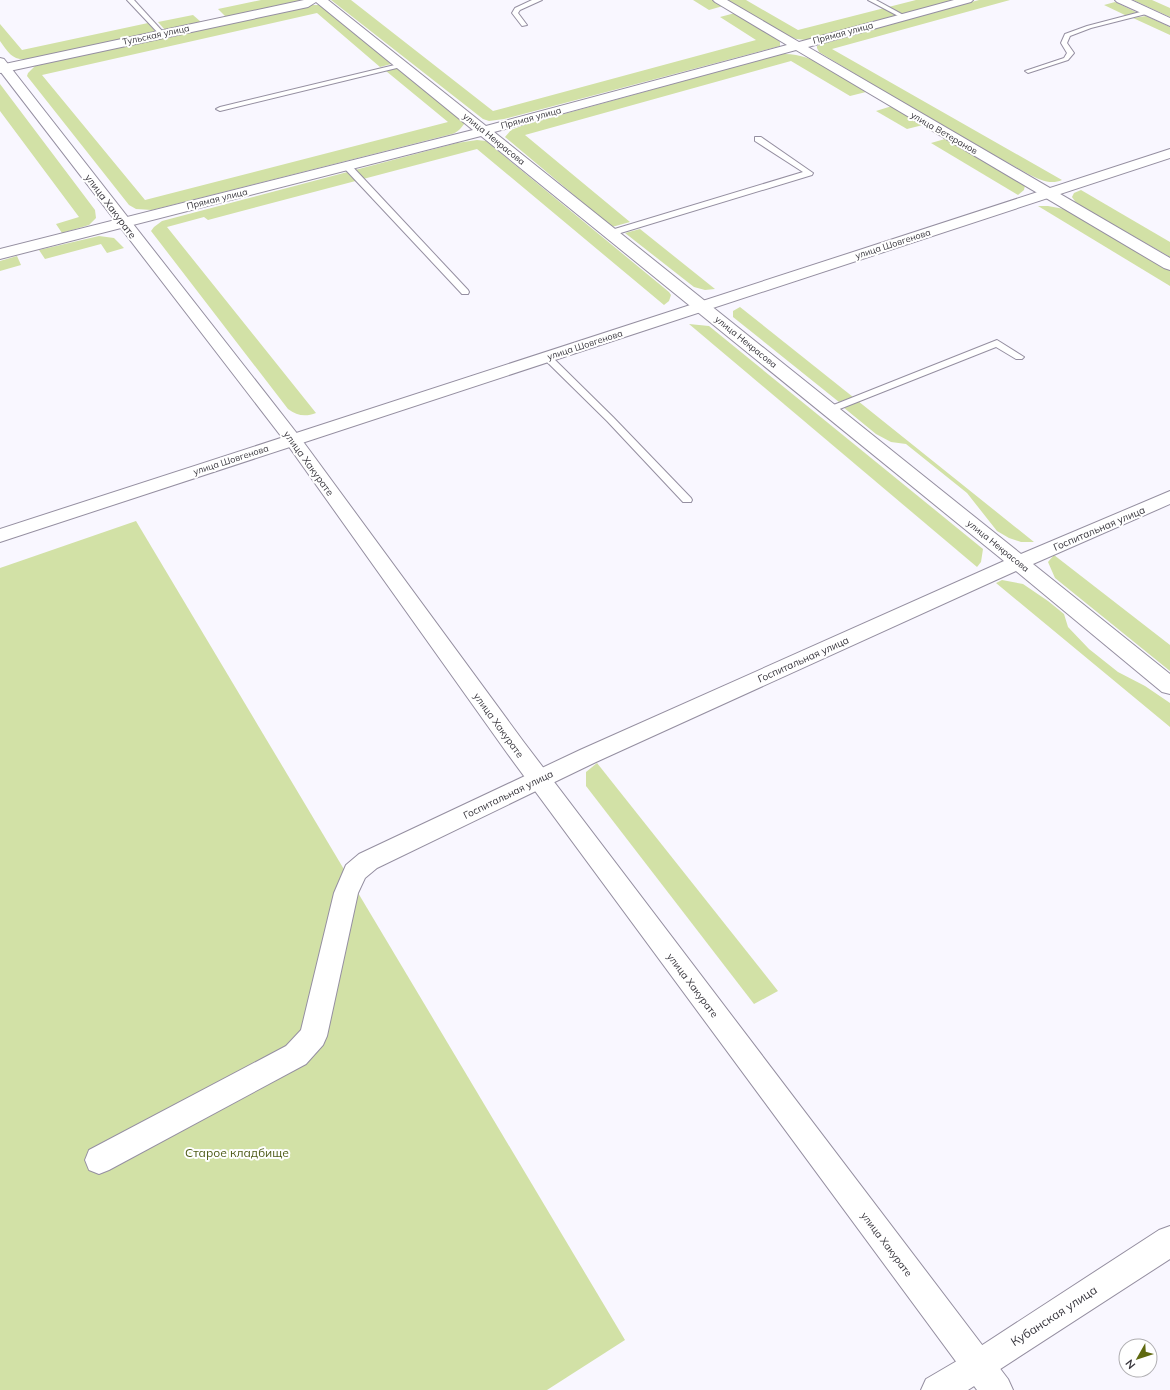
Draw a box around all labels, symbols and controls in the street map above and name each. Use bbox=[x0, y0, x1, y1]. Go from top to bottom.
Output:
street label: Прямая улица bbox=[811, 19, 875, 47]
street label: Тульская улица bbox=[121, 22, 191, 48]
street label: Прямая улица bbox=[499, 104, 563, 132]
street label: улица Ветеранов bbox=[908, 109, 980, 157]
street label: улица Некрасова bbox=[460, 110, 528, 168]
street label: улица Хакурате bbox=[82, 171, 139, 241]
street label: Прямая улица bbox=[185, 186, 249, 212]
street label: улица Шовгенова bbox=[854, 226, 932, 262]
street label: улица Некрасова bbox=[712, 313, 780, 371]
street label: улица Шовгенова bbox=[546, 327, 624, 363]
street label: улица Хакурате bbox=[281, 428, 337, 499]
street label: улица Шовгенова bbox=[192, 442, 270, 478]
street label: Госпитальная улица bbox=[1051, 503, 1147, 554]
street label: улица Некрасова bbox=[964, 517, 1032, 575]
street label: Госпитальная улица bbox=[756, 633, 851, 685]
street label: улица Хакурате bbox=[471, 690, 527, 761]
street label: Госпитальная улица bbox=[461, 767, 555, 822]
street label: улица Хакурате bbox=[664, 950, 721, 1020]
park label: Старое кладбище bbox=[185, 1145, 289, 1160]
street label: улица Хакурате bbox=[858, 1209, 915, 1279]
street label: Кубанская улица bbox=[1008, 1282, 1100, 1349]
north arrow bbox=[1118, 1338, 1158, 1378]
text: N bbox=[1122, 1357, 1138, 1372]

